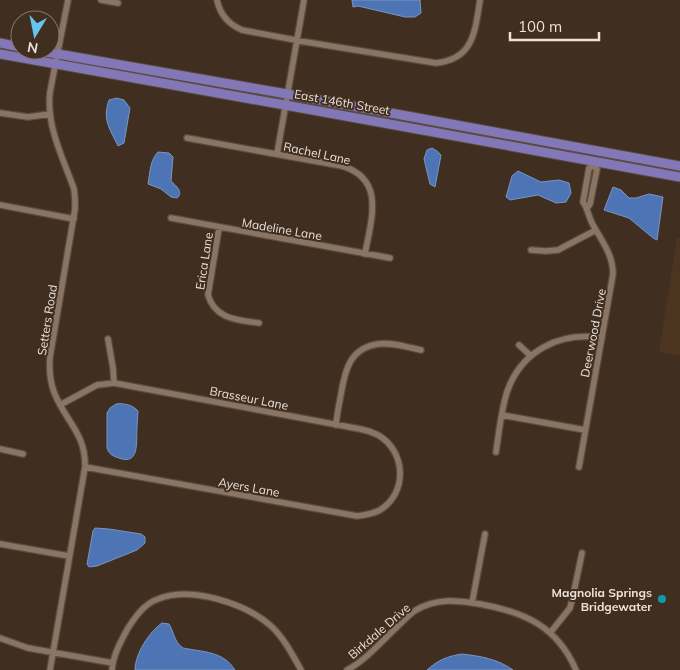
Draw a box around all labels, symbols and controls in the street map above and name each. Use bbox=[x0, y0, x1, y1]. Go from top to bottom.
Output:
north arrow bbox=[10, 10, 60, 60]
scale bar bbox=[510, 10, 599, 42]
text: 100 m bbox=[518, 17, 562, 36]
text: N bbox=[26, 38, 40, 58]
street label: East 146th Street bbox=[293, 86, 391, 118]
street label: Rachel Lane bbox=[282, 139, 352, 167]
street label: Madeline Lane bbox=[241, 215, 323, 243]
street label: Erica Lane bbox=[192, 231, 216, 291]
street label: Setters Road bbox=[34, 284, 60, 356]
street label: Deerwood Drive bbox=[577, 287, 609, 379]
street label: Brasseur Lane bbox=[208, 383, 290, 413]
street label: Ayers Lane bbox=[217, 474, 281, 500]
place label: Magnolia Springs Bridgewater bbox=[552, 585, 652, 614]
marker: Magnolia Springs Bridgewater bbox=[656, 593, 668, 605]
street label: Birkdale Drive bbox=[345, 600, 413, 662]

